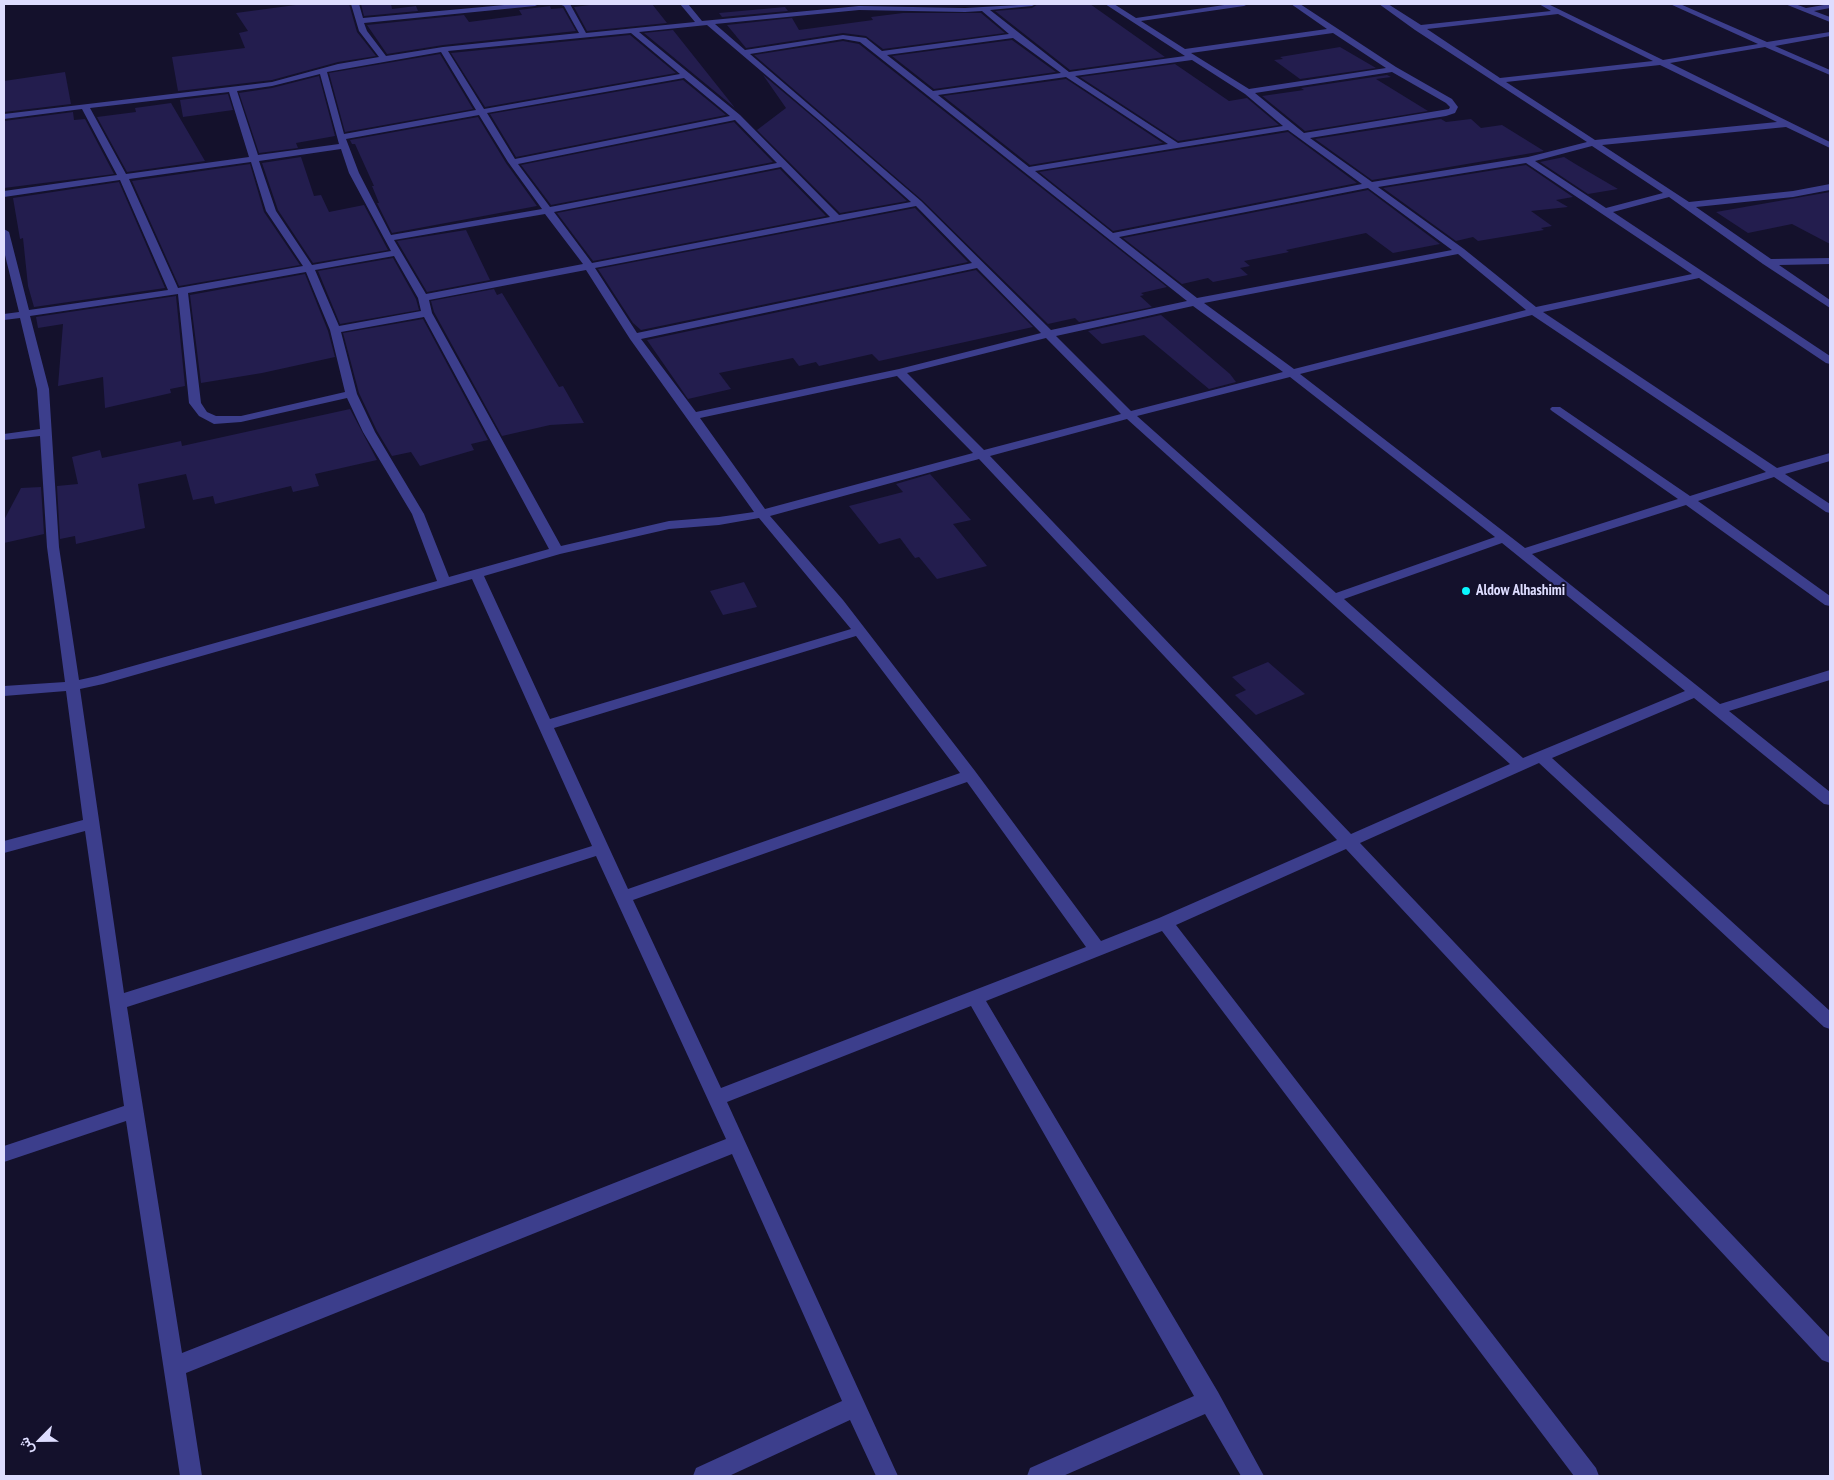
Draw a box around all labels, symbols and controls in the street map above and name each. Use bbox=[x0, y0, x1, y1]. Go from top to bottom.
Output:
place label: Aldow Alhashimi bbox=[1476, 582, 1565, 600]
marker: Aldow Alhashimi bbox=[1460, 585, 1472, 597]
north arrow bbox=[15, 1415, 65, 1465]
text: ش bbox=[15, 1435, 38, 1457]

